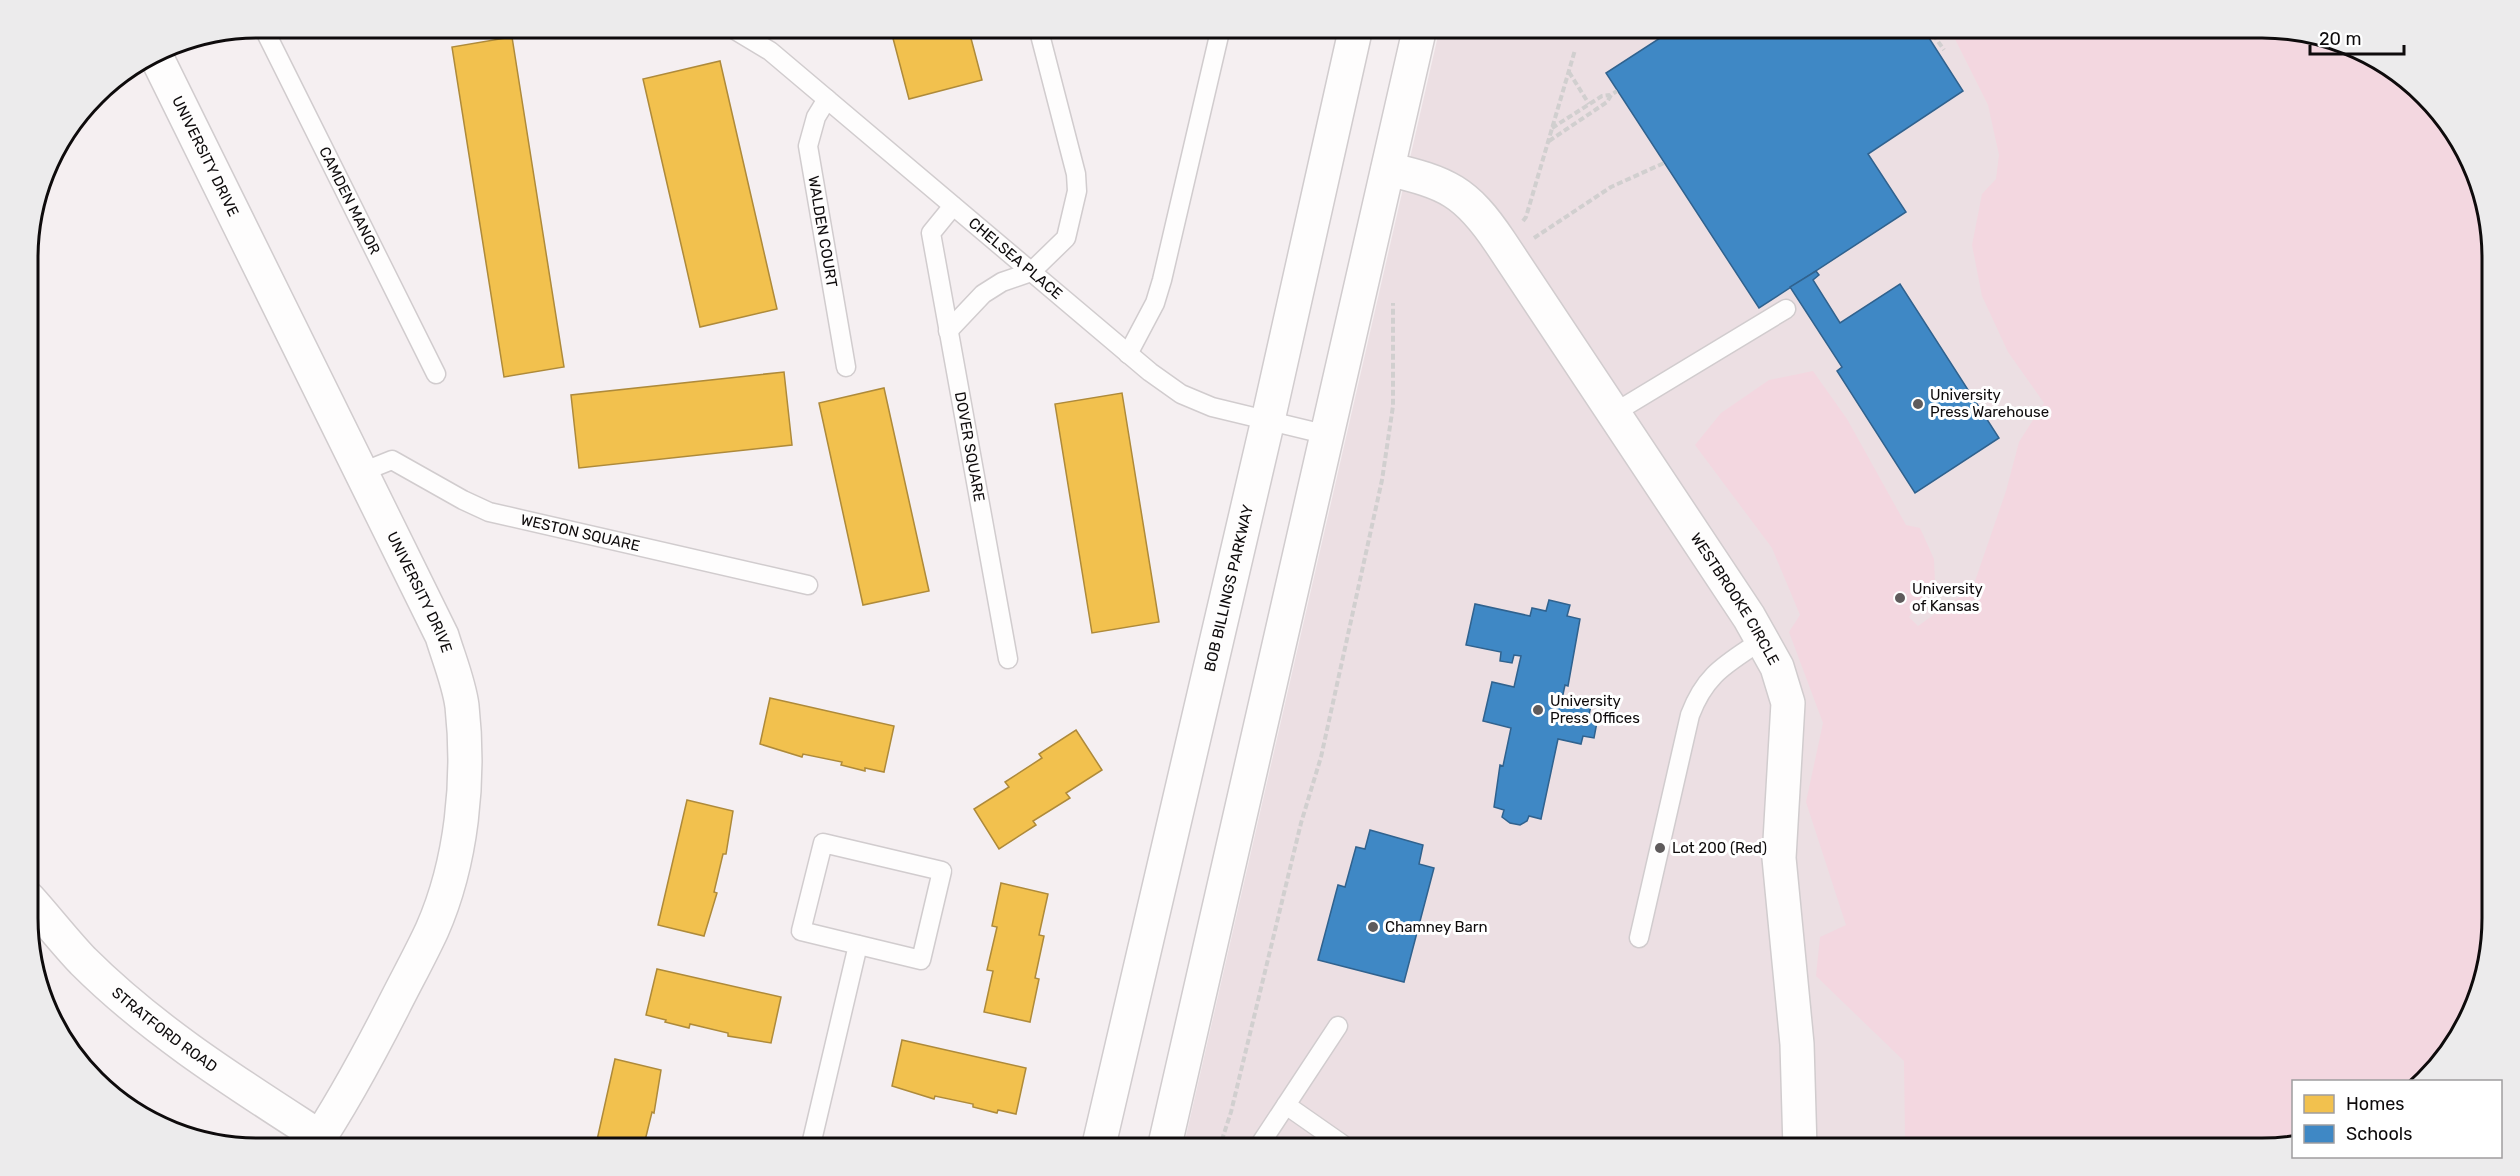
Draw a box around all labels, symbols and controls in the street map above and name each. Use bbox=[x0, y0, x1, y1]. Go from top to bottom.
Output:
scale bar bbox=[2310, 18, 2404, 56]
text: 20 m bbox=[2319, 28, 2361, 50]
street label: UNIVERSITY DRIVE bbox=[168, 93, 243, 219]
street label: CAMDEN MANOR bbox=[315, 144, 384, 258]
street label: WALDEN COURT bbox=[804, 174, 841, 289]
street label: CHELSEA PLACE bbox=[965, 214, 1066, 303]
place label: University Press Warehouse bbox=[1930, 386, 2049, 421]
street label: DOVER SQUARE bbox=[951, 390, 988, 503]
marker: University Press Warehouse bbox=[1911, 397, 1925, 411]
street label: BOB BILLINGS PARKWAY bbox=[1201, 502, 1257, 673]
street label: WESTON SQUARE bbox=[519, 511, 642, 555]
street label: UNIVERSITY DRIVE bbox=[383, 529, 456, 655]
street label: WESTBROOKE CIRCLE bbox=[1687, 530, 1783, 668]
place label: University of Kansas bbox=[1912, 580, 1983, 615]
marker: University of Kansas bbox=[1893, 591, 1907, 605]
place label: University Press Offices bbox=[1550, 692, 1640, 727]
marker: University Press Offices bbox=[1531, 703, 1545, 717]
place label: Lot 200 (Red) bbox=[1672, 839, 1767, 857]
marker: Lot 200 (Red) bbox=[1653, 841, 1667, 855]
place label: Chamney Barn bbox=[1385, 918, 1488, 936]
marker: Chamney Barn bbox=[1366, 920, 1380, 934]
street label: STRATFORD ROAD bbox=[108, 983, 221, 1076]
legend bbox=[2292, 1080, 2502, 1158]
text: Homes bbox=[2346, 1093, 2404, 1115]
text: Schools bbox=[2346, 1123, 2412, 1145]

